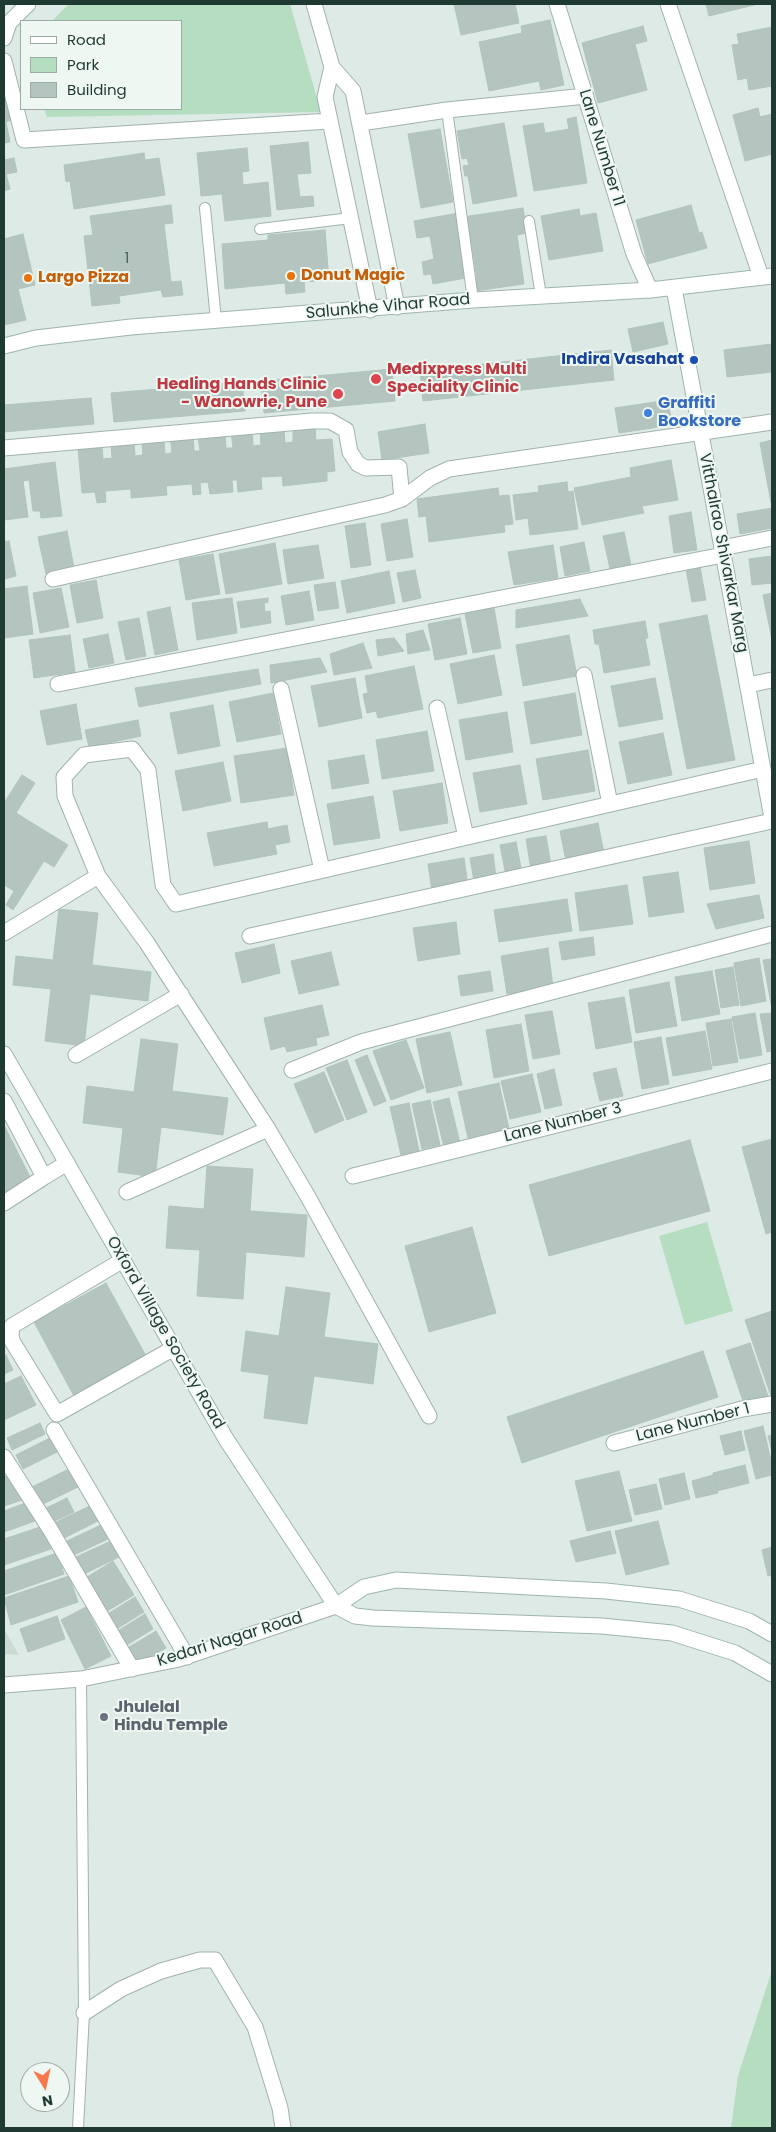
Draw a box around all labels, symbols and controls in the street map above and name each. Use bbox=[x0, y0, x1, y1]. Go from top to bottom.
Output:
legend bbox=[20, 20, 182, 110]
text: Road bbox=[67, 29, 106, 50]
text: Park bbox=[67, 54, 99, 75]
text: Building bbox=[67, 79, 127, 100]
street label: Lane Number 11 bbox=[574, 87, 628, 209]
house number: 1 bbox=[125, 251, 129, 267]
place label: Donut Magic bbox=[301, 266, 405, 286]
place label: Largo Pizza bbox=[38, 268, 129, 288]
marker: Donut Magic bbox=[285, 270, 297, 282]
marker: Largo Pizza bbox=[22, 272, 34, 284]
street label: Salunkhe Vihar Road bbox=[305, 290, 471, 324]
place label: Indira Vasahat bbox=[561, 350, 684, 370]
marker: Indira Vasahat bbox=[688, 354, 700, 366]
place label: Medixpress Multi Speciality Clinic bbox=[387, 360, 527, 398]
marker: Medixpress Multi Speciality Clinic bbox=[369, 372, 383, 386]
place label: Healing Hands Clinic - Wanowrie, Pune bbox=[157, 375, 327, 413]
marker: Healing Hands Clinic - Wanowrie, Pune bbox=[331, 387, 345, 401]
place label: Graffiti Bookstore bbox=[658, 394, 741, 432]
marker: Graffiti Bookstore bbox=[642, 407, 654, 419]
street label: Vitthalrao Shivarkar Marg bbox=[694, 452, 752, 654]
street label: Lane Number 3 bbox=[502, 1099, 624, 1147]
street label: Oxford Village Society Road bbox=[102, 1233, 228, 1433]
street label: Lane Number 1 bbox=[634, 1400, 752, 1446]
street label: Kedari Nagar Road bbox=[155, 1609, 305, 1671]
place label: Jhulelal Hindu Temple bbox=[114, 1698, 228, 1736]
marker: Jhulelal Hindu Temple bbox=[98, 1711, 110, 1723]
north arrow bbox=[20, 2062, 70, 2112]
text: N bbox=[41, 2090, 54, 2112]

